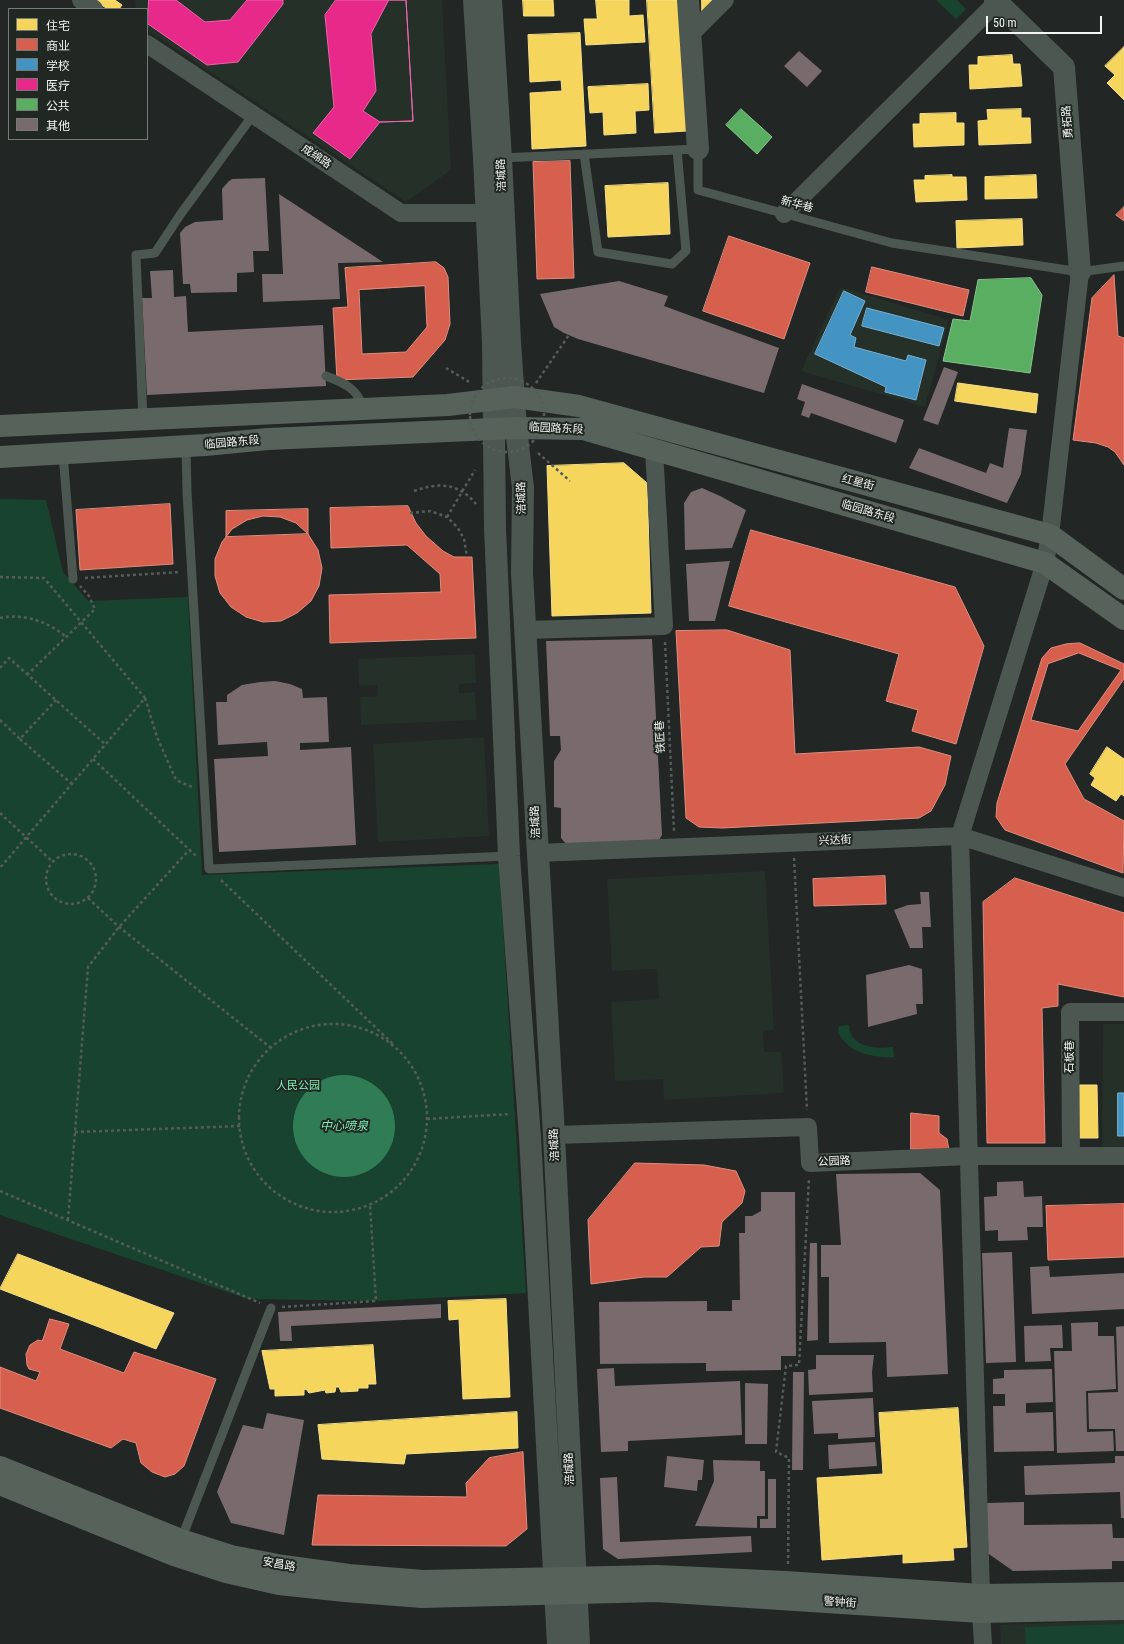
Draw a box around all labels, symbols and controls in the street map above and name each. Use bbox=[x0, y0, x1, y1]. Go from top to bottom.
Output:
legend bbox=[8, 8, 148, 140]
scale bar bbox=[988, 8, 1104, 34]
text: 50 m bbox=[993, 16, 1017, 30]
text: 住宅 bbox=[46, 19, 70, 33]
text: 商业 bbox=[46, 39, 70, 53]
text: 学校 bbox=[46, 59, 70, 73]
text: 医疗 bbox=[46, 79, 70, 93]
text: 公共 bbox=[46, 99, 70, 113]
street label: 勇拓路 bbox=[1060, 105, 1076, 139]
text: 其他 bbox=[46, 119, 70, 133]
street label: 成绵路 bbox=[299, 142, 333, 172]
street label: 涪城路 bbox=[495, 158, 509, 192]
street label: 新华巷 bbox=[779, 194, 815, 216]
street label: 临园路东段 bbox=[528, 421, 584, 437]
street label: 临园路东段 bbox=[204, 434, 260, 452]
street label: 红星街 bbox=[840, 472, 876, 494]
street label: 涪城路 bbox=[515, 481, 529, 515]
street label: 临园路东段 bbox=[840, 498, 896, 526]
street label: 铁匠巷 bbox=[654, 720, 668, 754]
street label: 涪城路 bbox=[529, 805, 543, 839]
street label: 兴达街 bbox=[818, 834, 852, 848]
street label: 石板巷 bbox=[1063, 1041, 1077, 1073]
park label: 人民公园 bbox=[276, 1079, 320, 1093]
water label: 中心喷泉 bbox=[320, 1120, 368, 1134]
street label: 涪城路 bbox=[548, 1128, 562, 1162]
street label: 公园路 bbox=[817, 1155, 851, 1169]
street label: 涪城路 bbox=[563, 1452, 577, 1486]
street label: 安昌路 bbox=[262, 1556, 296, 1574]
street label: 警钟街 bbox=[823, 1595, 857, 1611]

